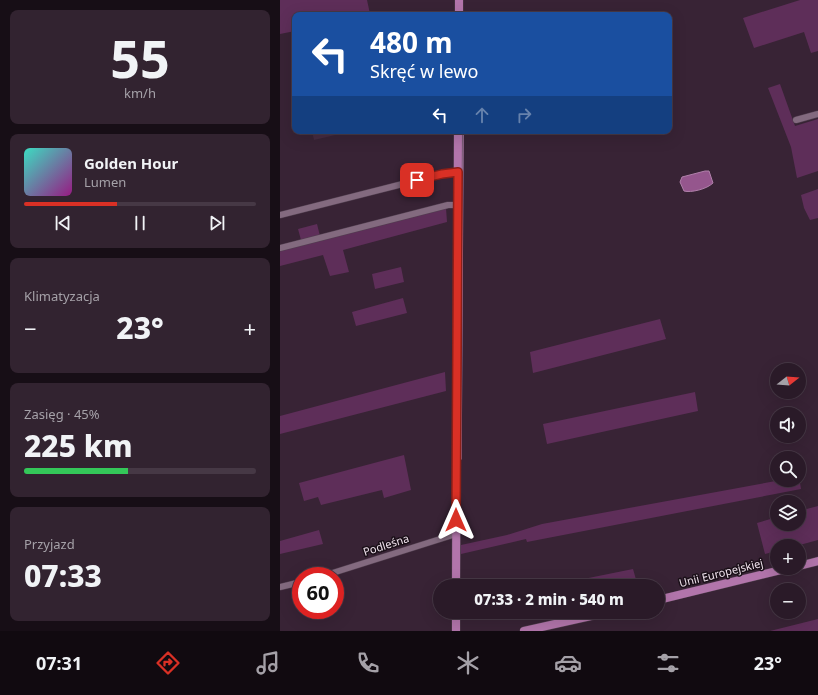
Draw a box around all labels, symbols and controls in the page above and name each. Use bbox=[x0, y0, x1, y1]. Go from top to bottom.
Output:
text: 55 bbox=[110, 22, 170, 93]
text: 480 m bbox=[370, 23, 453, 61]
icon: left bbox=[304, 28, 356, 80]
text: Skręć w lewo bbox=[370, 59, 478, 83]
text: km/h bbox=[124, 84, 156, 102]
icon: left bbox=[429, 104, 451, 126]
icon: ahead bbox=[471, 104, 493, 126]
icon: right bbox=[513, 104, 535, 126]
text: Golden Hour bbox=[84, 153, 178, 173]
pin bbox=[400, 163, 434, 197]
icon: arrive bbox=[406, 169, 428, 191]
text: Lumen bbox=[84, 173, 126, 191]
icon: previous bbox=[52, 212, 74, 234]
icon: pause bbox=[129, 212, 151, 234]
icon: next bbox=[206, 212, 228, 234]
text: Klimatyzacja bbox=[24, 287, 100, 305]
text: 23° bbox=[116, 307, 164, 348]
text: − bbox=[24, 313, 37, 343]
text: + bbox=[243, 313, 256, 343]
north arrow bbox=[770, 363, 806, 399]
map controls bbox=[770, 363, 806, 619]
text: Zasięg · 45% bbox=[24, 405, 100, 423]
button: sound bbox=[770, 407, 806, 443]
text: 225 km bbox=[24, 425, 133, 466]
button: search bbox=[770, 451, 806, 487]
button: layers bbox=[770, 495, 806, 531]
position arrow bbox=[435, 499, 477, 541]
street label: Podleśna bbox=[361, 530, 411, 559]
text: Przyjazd bbox=[24, 535, 75, 553]
button: + bbox=[770, 539, 806, 575]
text: 07:33 bbox=[24, 555, 102, 596]
street label: Unii Europejskiej bbox=[677, 555, 764, 590]
speed limit sign: 60 bbox=[292, 567, 344, 619]
button: − bbox=[770, 583, 806, 619]
text: 07:33 · 2 min · 540 m bbox=[474, 589, 624, 609]
icon: directions bbox=[154, 649, 182, 677]
icon: music bbox=[254, 649, 282, 677]
icon: phone bbox=[354, 649, 382, 677]
icon: climate bbox=[454, 649, 482, 677]
icon: car bbox=[554, 649, 582, 677]
icon: filters bbox=[654, 649, 682, 677]
text: 07:31 bbox=[36, 651, 82, 675]
text: 23° bbox=[754, 651, 782, 675]

